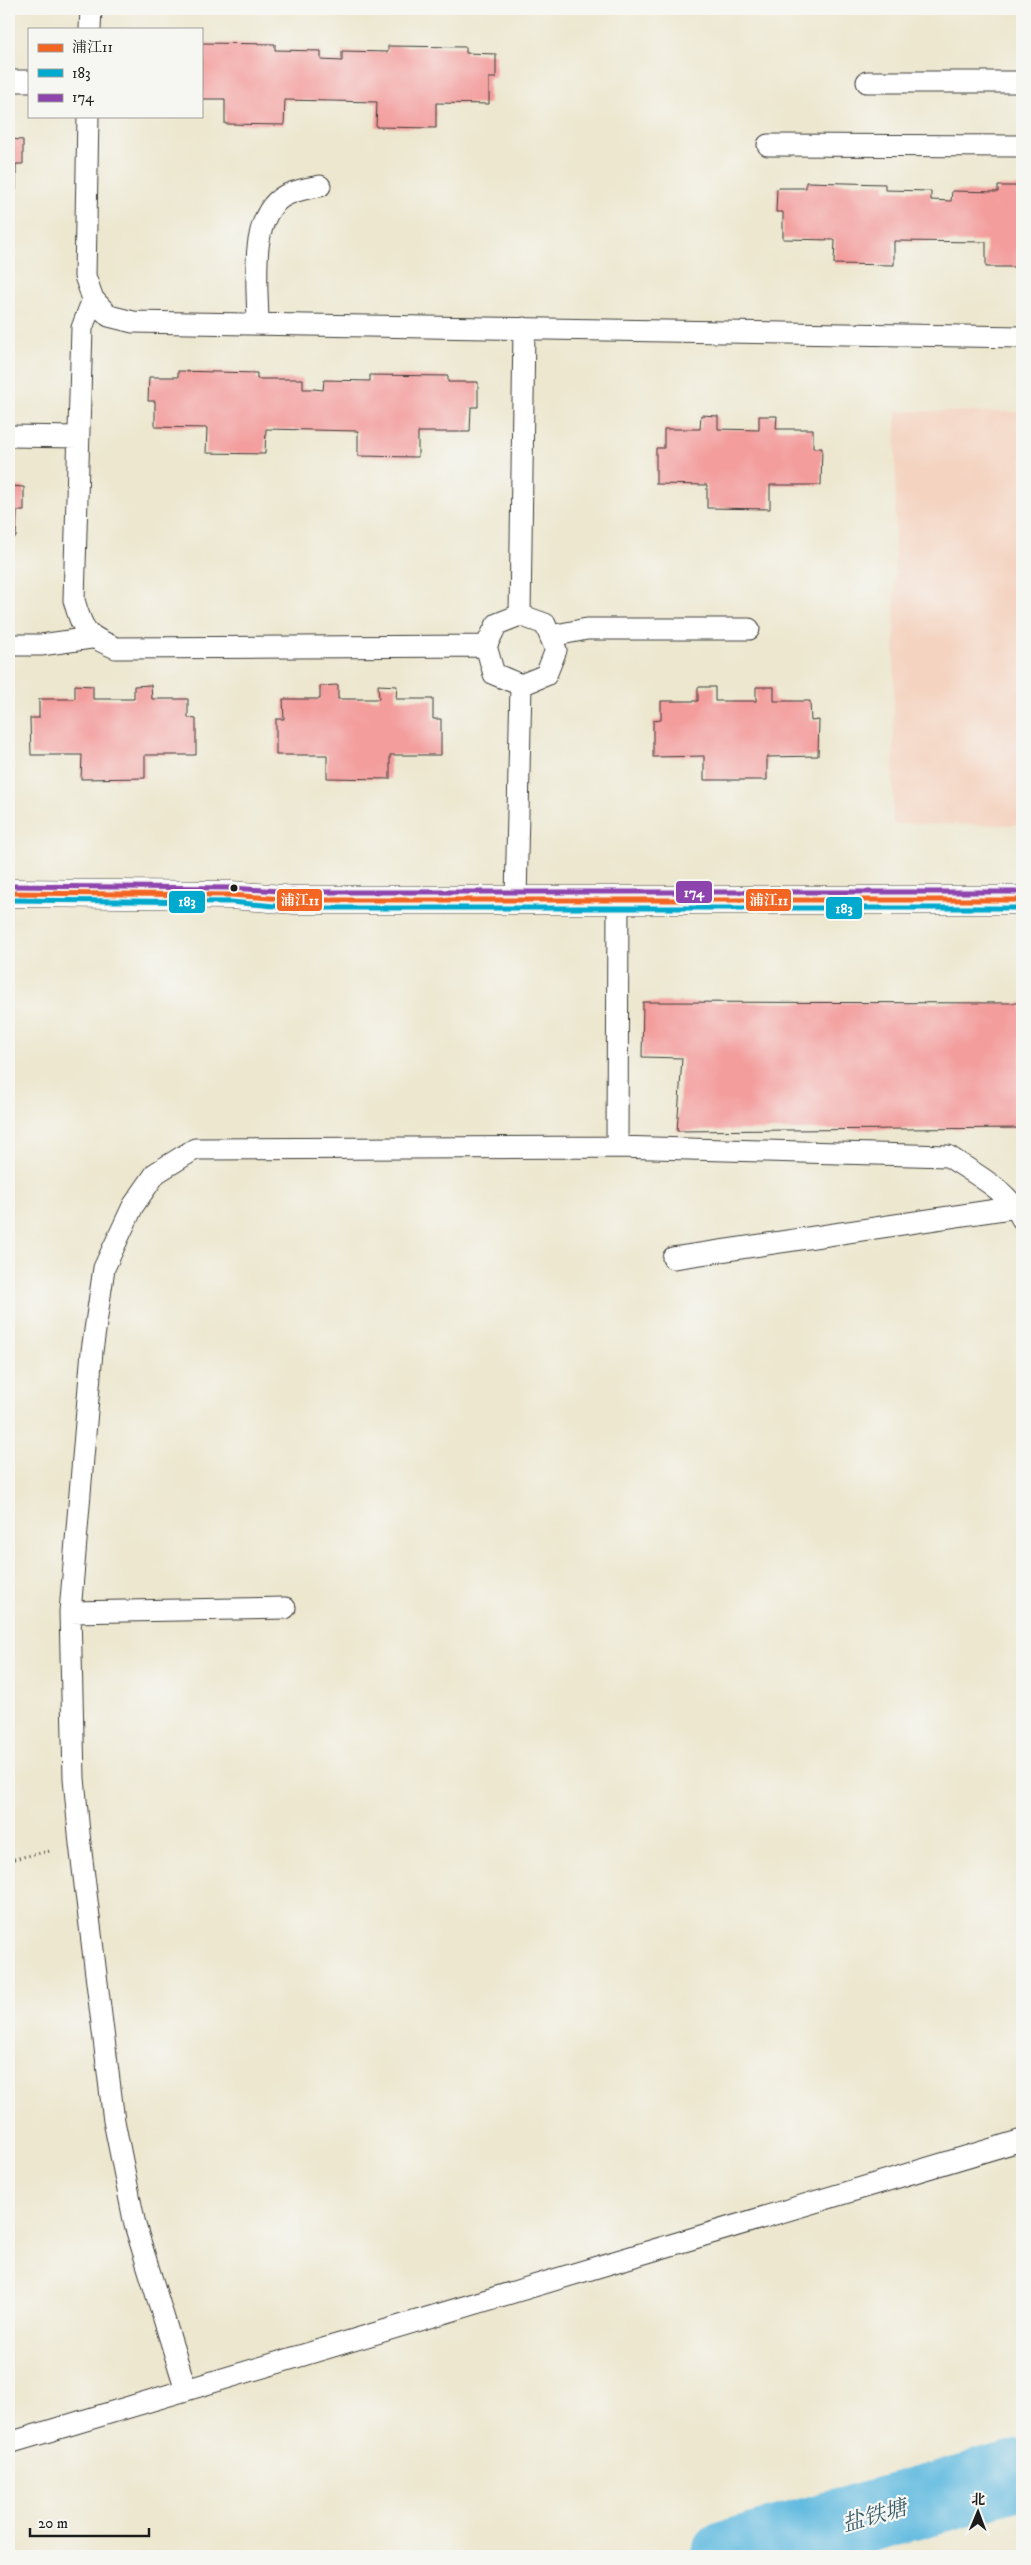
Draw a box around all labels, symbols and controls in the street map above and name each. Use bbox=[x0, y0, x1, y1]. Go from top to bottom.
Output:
legend bbox=[28, 28, 202, 118]
text: 浦江11 bbox=[72, 38, 113, 57]
text: 183 bbox=[72, 64, 91, 83]
text: 174 bbox=[72, 88, 94, 107]
line badge: 174 bbox=[675, 880, 713, 904]
unlabelled marker bbox=[229, 883, 239, 893]
text: 174 bbox=[684, 884, 705, 902]
line badge: 浦江11 bbox=[276, 888, 323, 912]
line badge: 浦江11 bbox=[745, 888, 792, 912]
line badge: 183 bbox=[168, 890, 206, 914]
text: 浦江11 bbox=[281, 892, 319, 910]
text: 浦江11 bbox=[750, 892, 788, 910]
text: 183 bbox=[178, 893, 196, 911]
line badge: 183 bbox=[825, 896, 863, 920]
text: 183 bbox=[835, 900, 853, 918]
north arrow bbox=[954, 2488, 1004, 2538]
text: 北 bbox=[971, 2491, 985, 2509]
water label: 盐铁塘 bbox=[839, 2494, 913, 2539]
scale bar bbox=[30, 2505, 149, 2537]
text: 20 m bbox=[38, 2514, 68, 2533]

